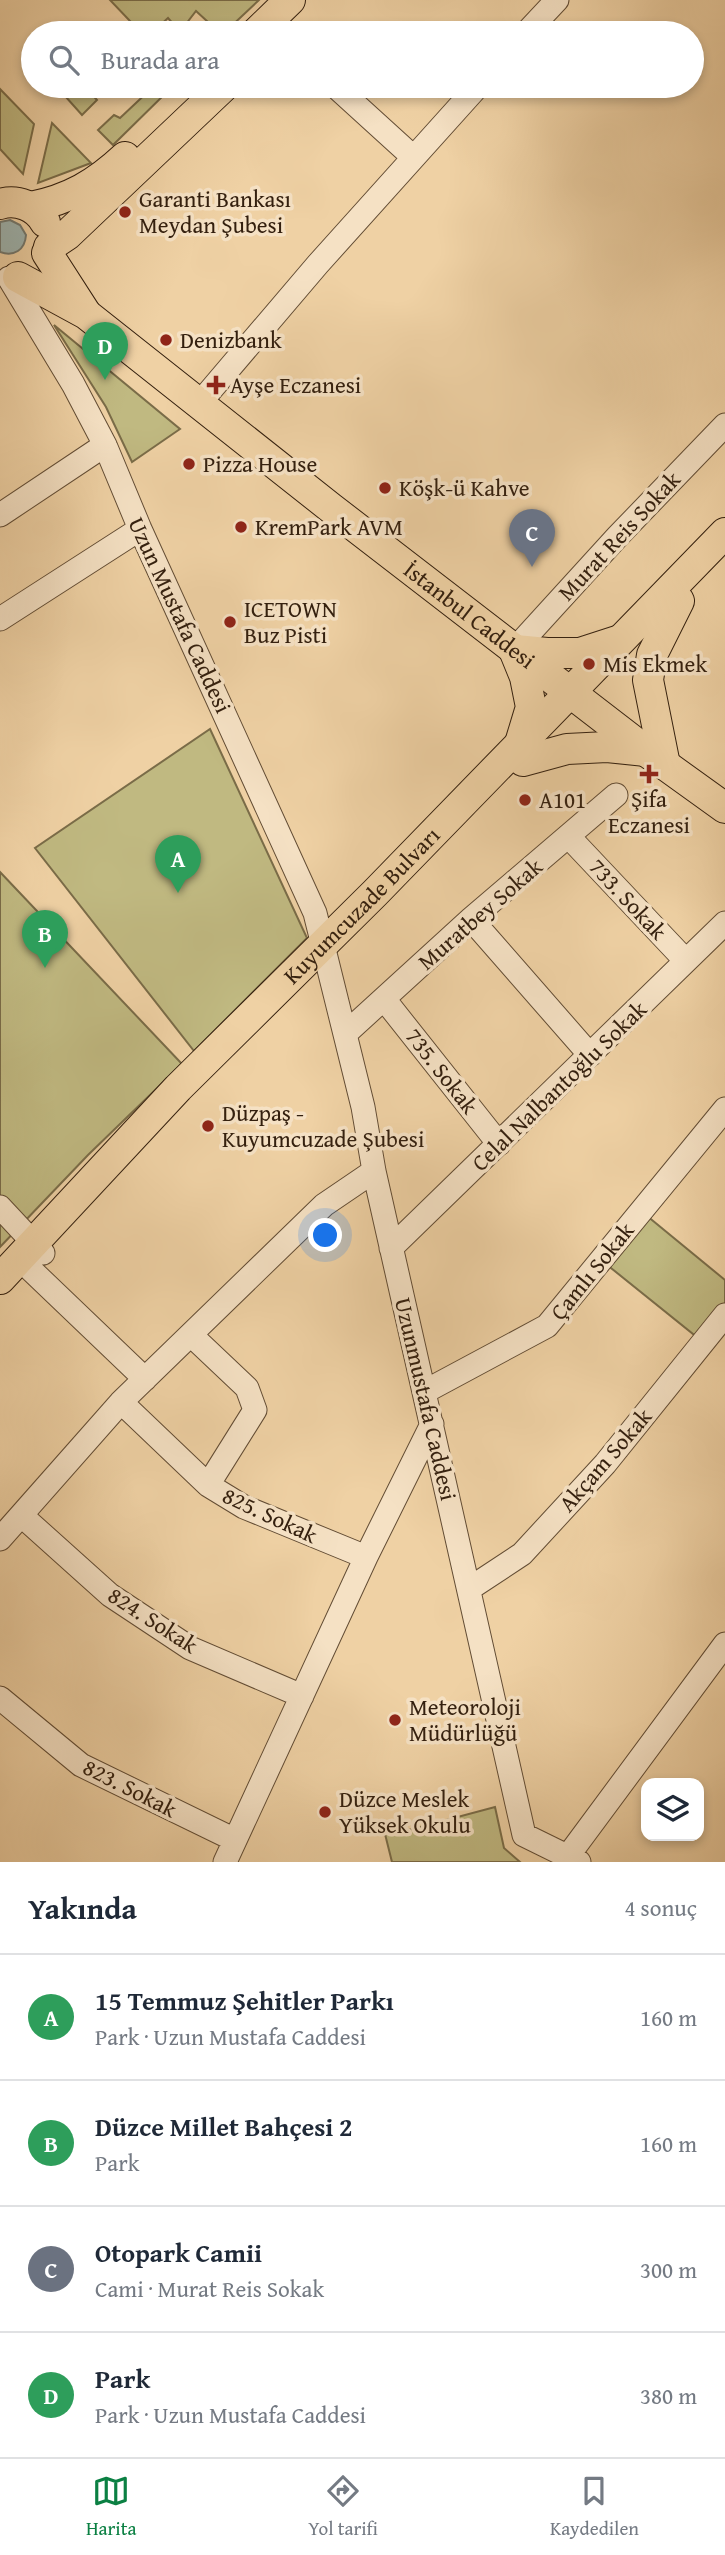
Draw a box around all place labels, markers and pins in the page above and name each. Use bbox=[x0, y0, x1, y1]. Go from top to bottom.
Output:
place label: Garanti Bankası Meydan Şubesi bbox=[139, 182, 291, 241]
marker: Garanti Bankası Meydan Şubesi bbox=[117, 204, 133, 220]
pin: D bbox=[82, 322, 128, 380]
place label: Denizbank bbox=[180, 323, 282, 356]
marker: Denizbank bbox=[158, 332, 174, 348]
place label: Ayşe Eczanesi bbox=[230, 368, 361, 401]
marker: Ayşe Eczanesi bbox=[208, 377, 224, 393]
place label: Pizza House bbox=[203, 447, 317, 480]
marker: Pizza House bbox=[181, 456, 197, 472]
place label: Köşk-ü Kahve bbox=[399, 471, 530, 504]
marker: Köşk-ü Kahve bbox=[377, 480, 393, 496]
pin: C bbox=[509, 509, 555, 567]
place label: KremPark AVM bbox=[255, 510, 403, 543]
marker: KremPark AVM bbox=[233, 519, 249, 535]
place label: ICETOWN Buz Pisti bbox=[244, 592, 337, 651]
marker: ICETOWN Buz Pisti bbox=[222, 614, 238, 630]
place label: Mis Ekmek bbox=[603, 647, 707, 680]
marker: Mis Ekmek bbox=[581, 656, 597, 672]
marker: Şifa Eczanesi bbox=[641, 766, 657, 782]
place label: Şifa Eczanesi bbox=[608, 782, 690, 841]
place label: A101 bbox=[539, 783, 586, 816]
marker: A101 bbox=[517, 792, 533, 808]
pin: A bbox=[155, 835, 201, 893]
pin: B bbox=[22, 910, 68, 968]
place label: Düzpaş - Kuyumcuzade Şubesi bbox=[222, 1096, 424, 1155]
marker: Düzpaş - Kuyumcuzade Şubesi bbox=[200, 1118, 216, 1134]
place label: Meteoroloji Müdürlüğü bbox=[409, 1690, 521, 1749]
marker: Meteoroloji Müdürlüğü bbox=[387, 1712, 403, 1728]
place label: Düzce Meslek Yüksek Okulu bbox=[339, 1782, 471, 1841]
marker: Düzce Meslek Yüksek Okulu bbox=[317, 1804, 333, 1820]

